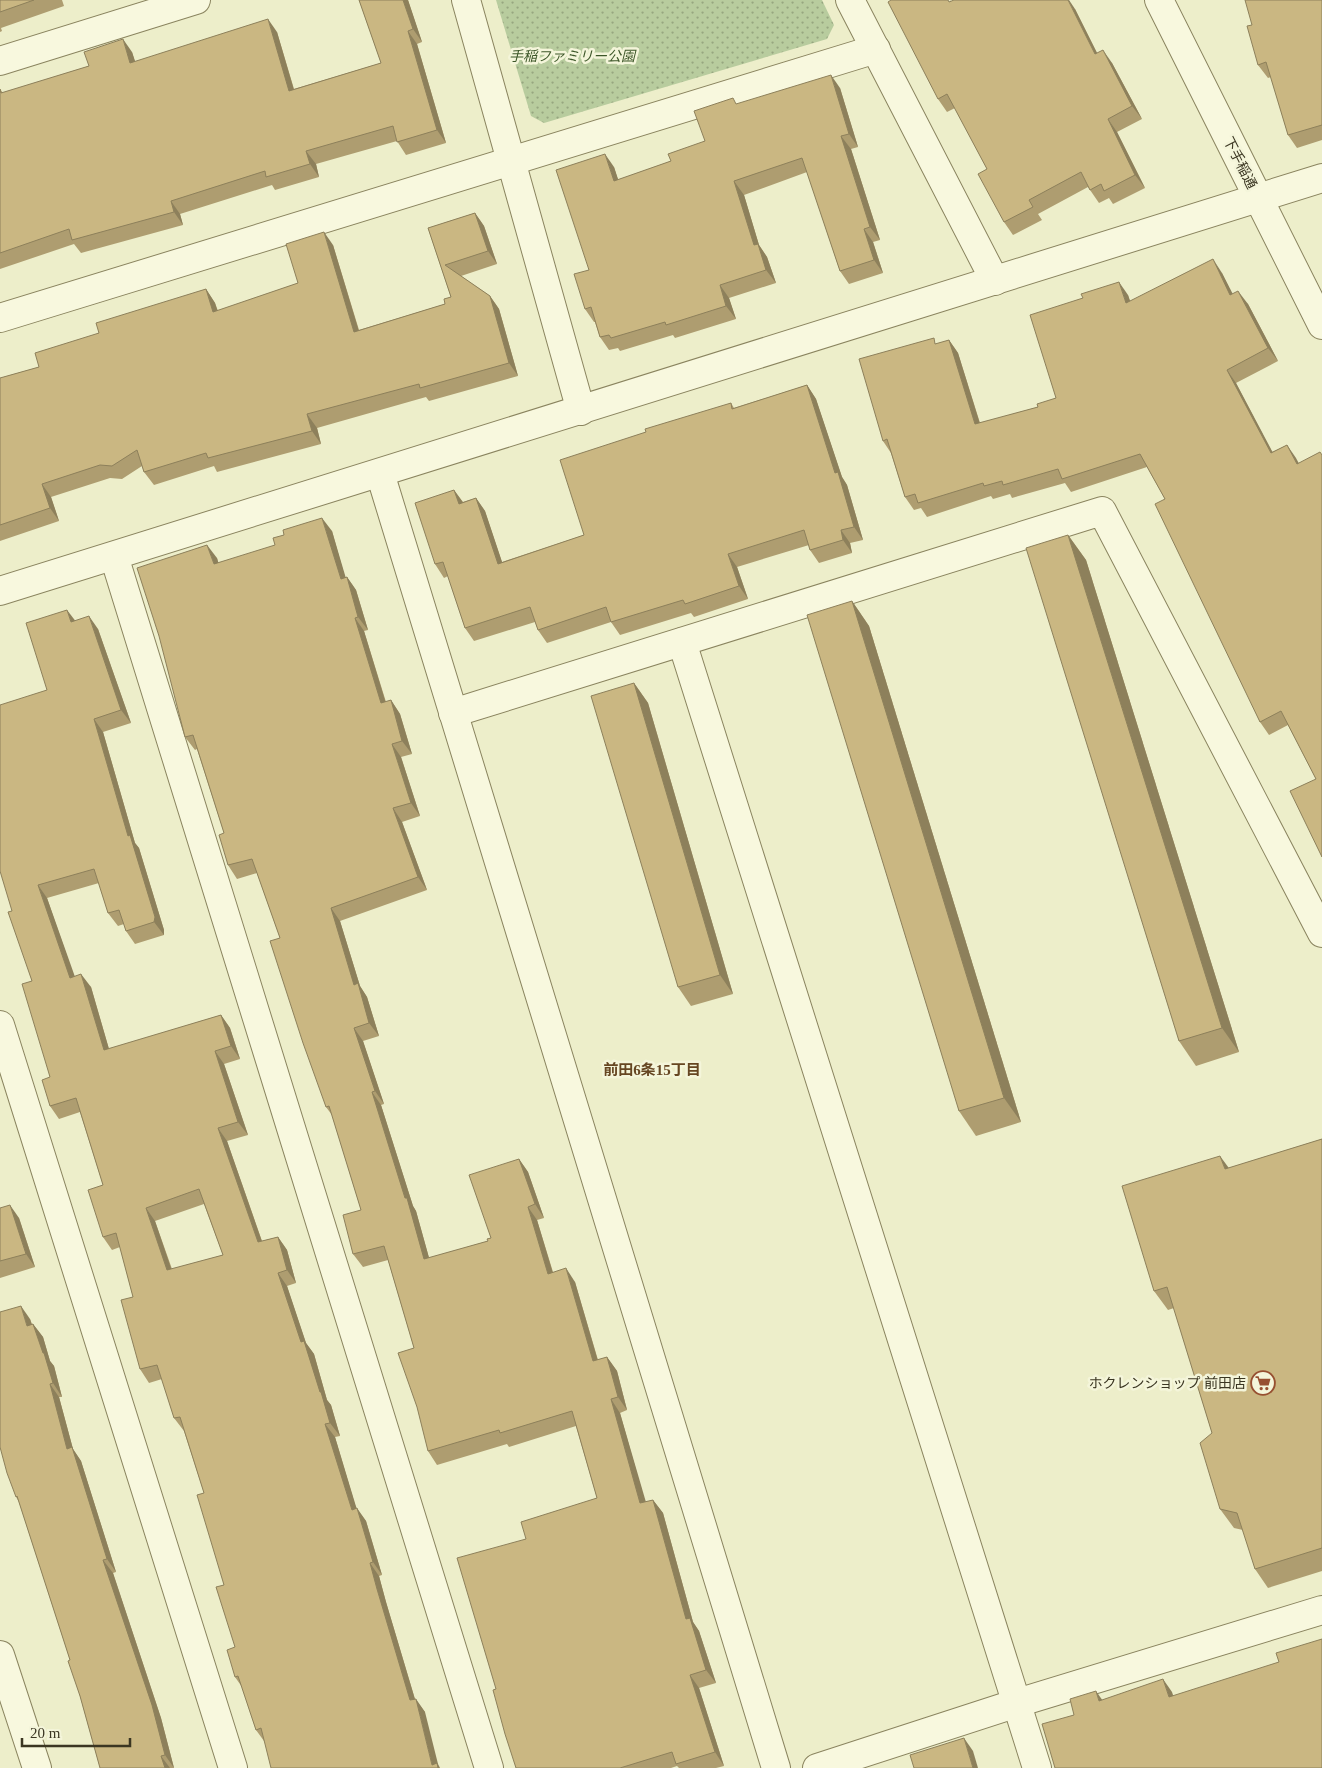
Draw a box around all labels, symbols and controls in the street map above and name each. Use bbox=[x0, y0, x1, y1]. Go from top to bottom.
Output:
park label: 手稲ファミリー公園 bbox=[509, 49, 637, 64]
street label: 下手稲通 bbox=[1221, 135, 1259, 191]
district label: 前田6条15丁目 bbox=[603, 1061, 701, 1078]
supermarket icon: ホクレンショップ 前田店 bbox=[1250, 1370, 1276, 1396]
place label: ホクレンショップ 前田店 bbox=[1089, 1375, 1246, 1391]
scale bar bbox=[22, 1716, 130, 1748]
text: 20 m bbox=[30, 1725, 61, 1741]

